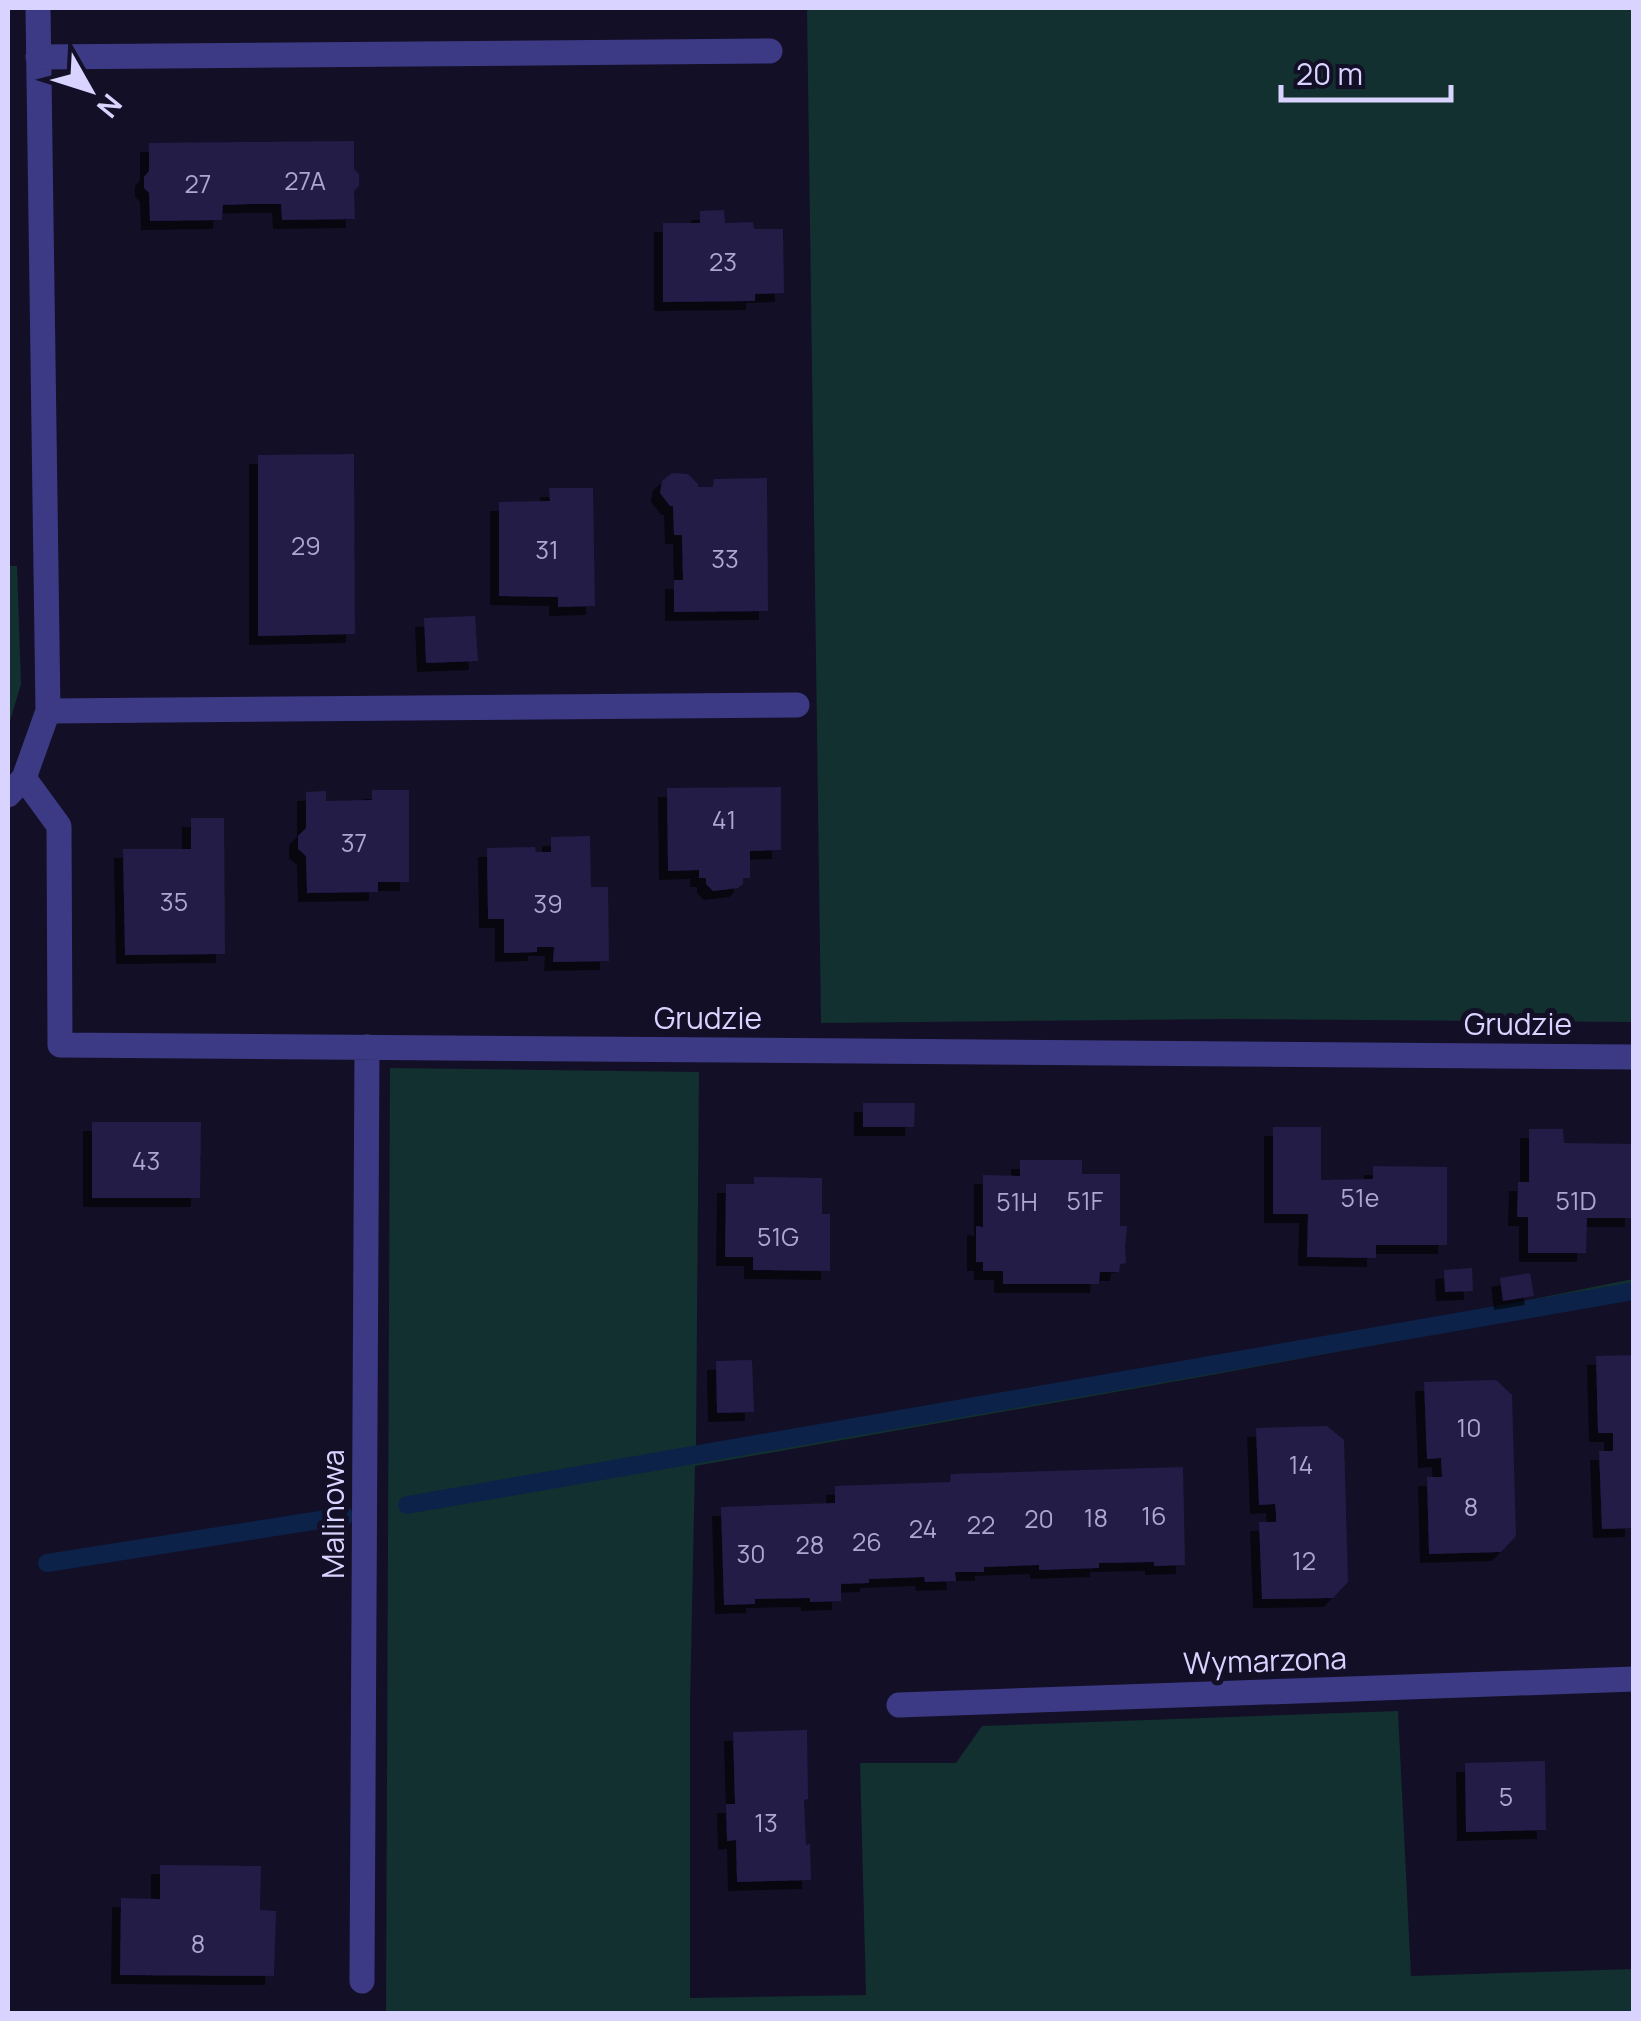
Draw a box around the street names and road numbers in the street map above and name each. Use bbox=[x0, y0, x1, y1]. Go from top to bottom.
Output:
street label: Grudzie bbox=[654, 997, 762, 1038]
street label: Grudzie bbox=[1464, 1003, 1572, 1044]
street label: Malinowa bbox=[312, 1449, 353, 1579]
street label: Wymarzona bbox=[1182, 1637, 1348, 1683]

